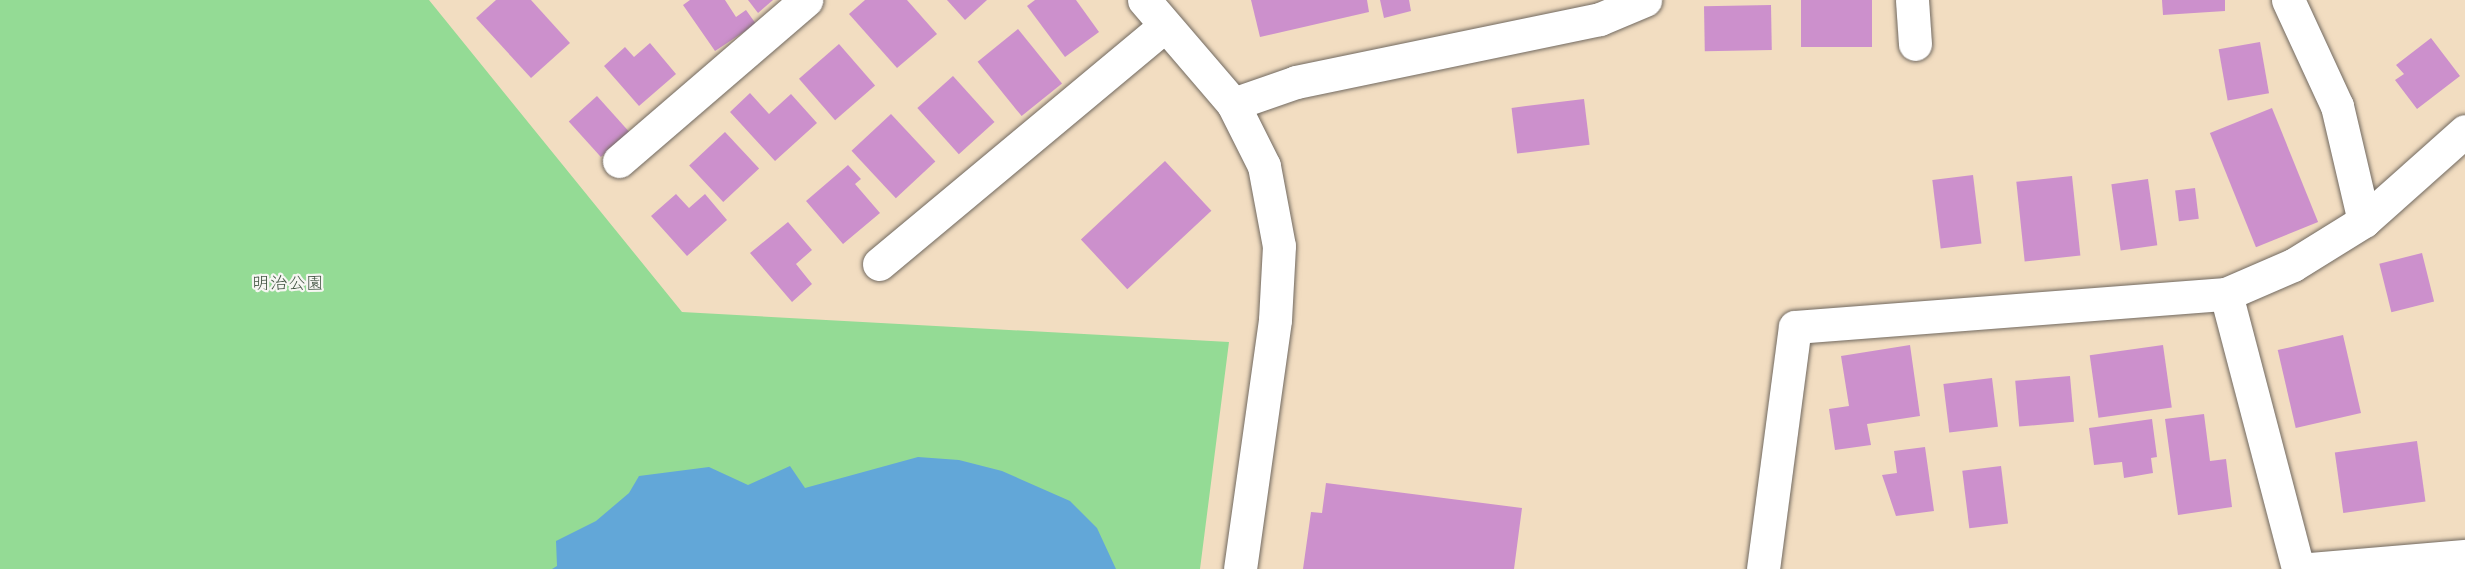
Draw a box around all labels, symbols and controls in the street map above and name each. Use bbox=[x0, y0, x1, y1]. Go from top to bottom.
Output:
park label: 明治公園 bbox=[252, 274, 324, 296]

